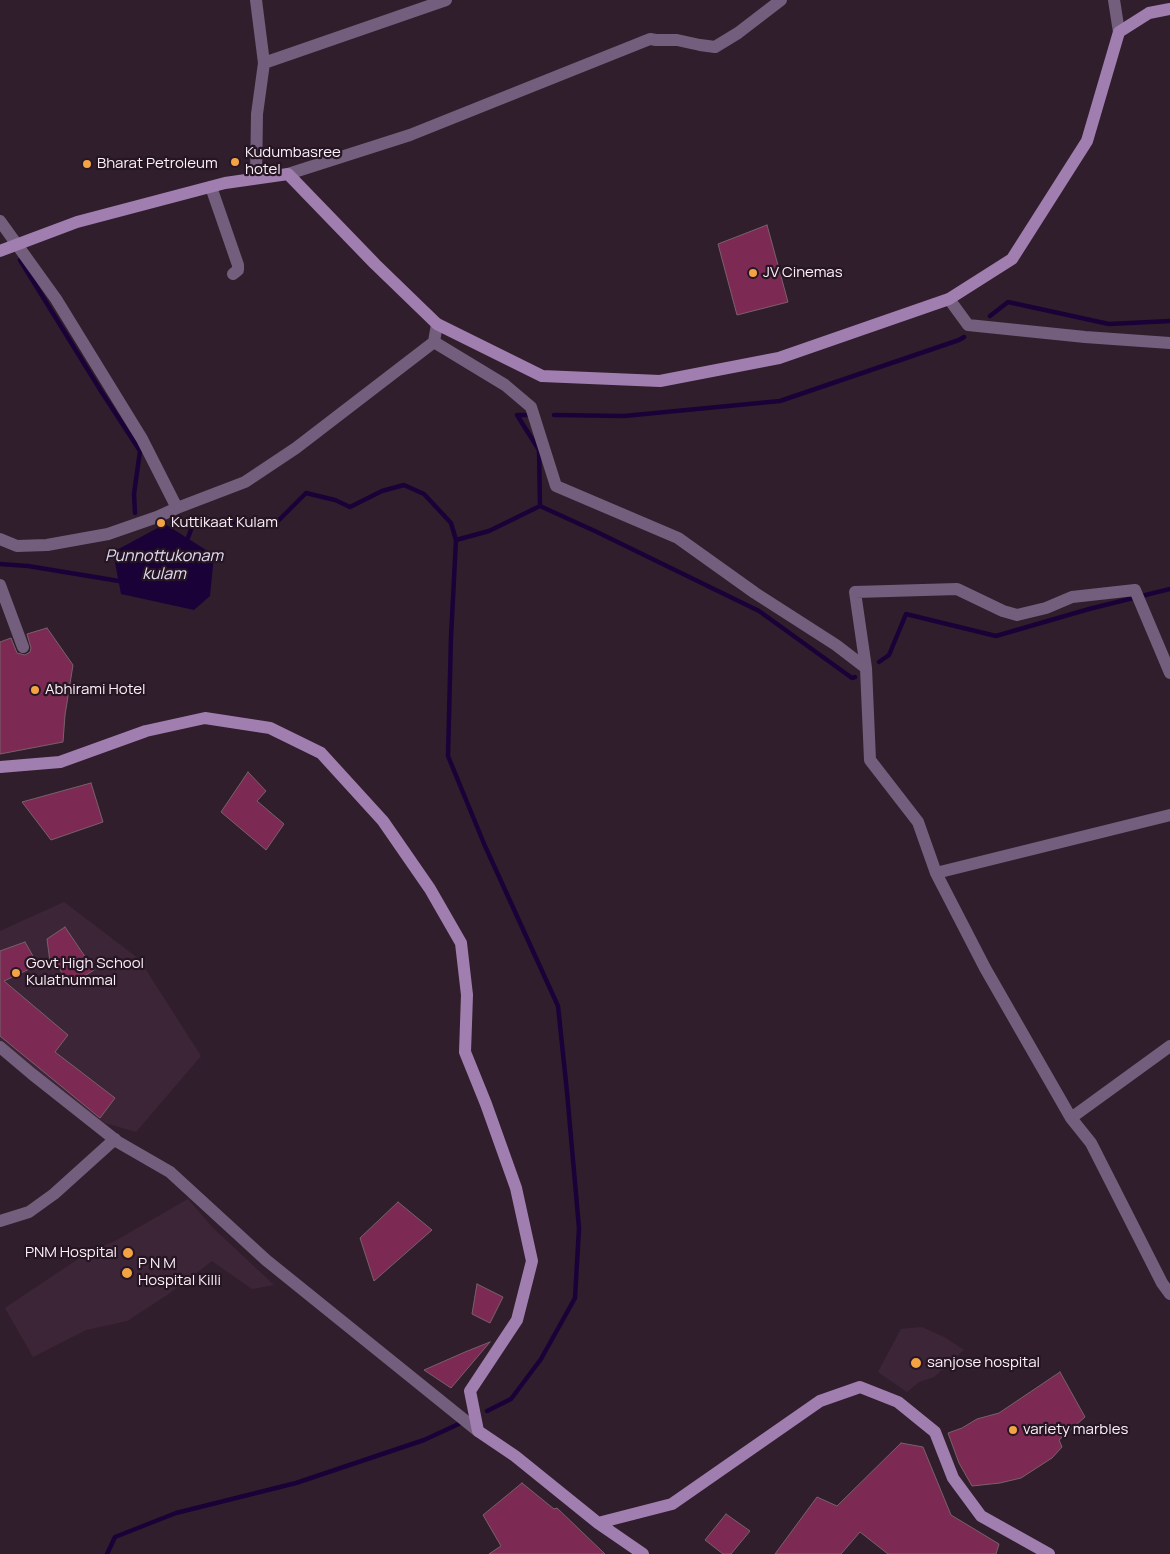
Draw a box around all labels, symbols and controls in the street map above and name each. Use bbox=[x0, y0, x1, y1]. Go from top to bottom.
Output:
place label: Kudumbasree hotel bbox=[245, 144, 341, 179]
place label: Bharat Petroleum bbox=[97, 155, 218, 173]
marker: Kudumbasree hotel bbox=[229, 156, 241, 168]
marker: Bharat Petroleum bbox=[81, 158, 93, 170]
place label: JV Cinemas bbox=[763, 264, 843, 282]
marker: JV Cinemas bbox=[747, 267, 759, 279]
place label: Kuttikaat Kulam bbox=[171, 514, 278, 532]
marker: Kuttikaat Kulam bbox=[155, 517, 167, 529]
water label: Punnottukonam kulam bbox=[105, 547, 223, 585]
place label: Abhirami Hotel bbox=[45, 681, 146, 699]
marker: Abhirami Hotel bbox=[29, 684, 41, 696]
place label: Govt High School Kulathummal bbox=[26, 955, 144, 990]
marker: Govt High School Kulathummal bbox=[10, 967, 22, 979]
place label: PNM Hospital bbox=[25, 1244, 117, 1262]
marker: PNM Hospital bbox=[121, 1246, 135, 1260]
place label: P N M Hospital Killi bbox=[138, 1255, 221, 1290]
marker: P N M Hospital Killi bbox=[120, 1266, 134, 1280]
place label: sanjose hospital bbox=[927, 1354, 1040, 1372]
marker: sanjose hospital bbox=[909, 1356, 923, 1370]
place label: variety marbles bbox=[1023, 1421, 1128, 1439]
marker: variety marbles bbox=[1007, 1424, 1019, 1436]

